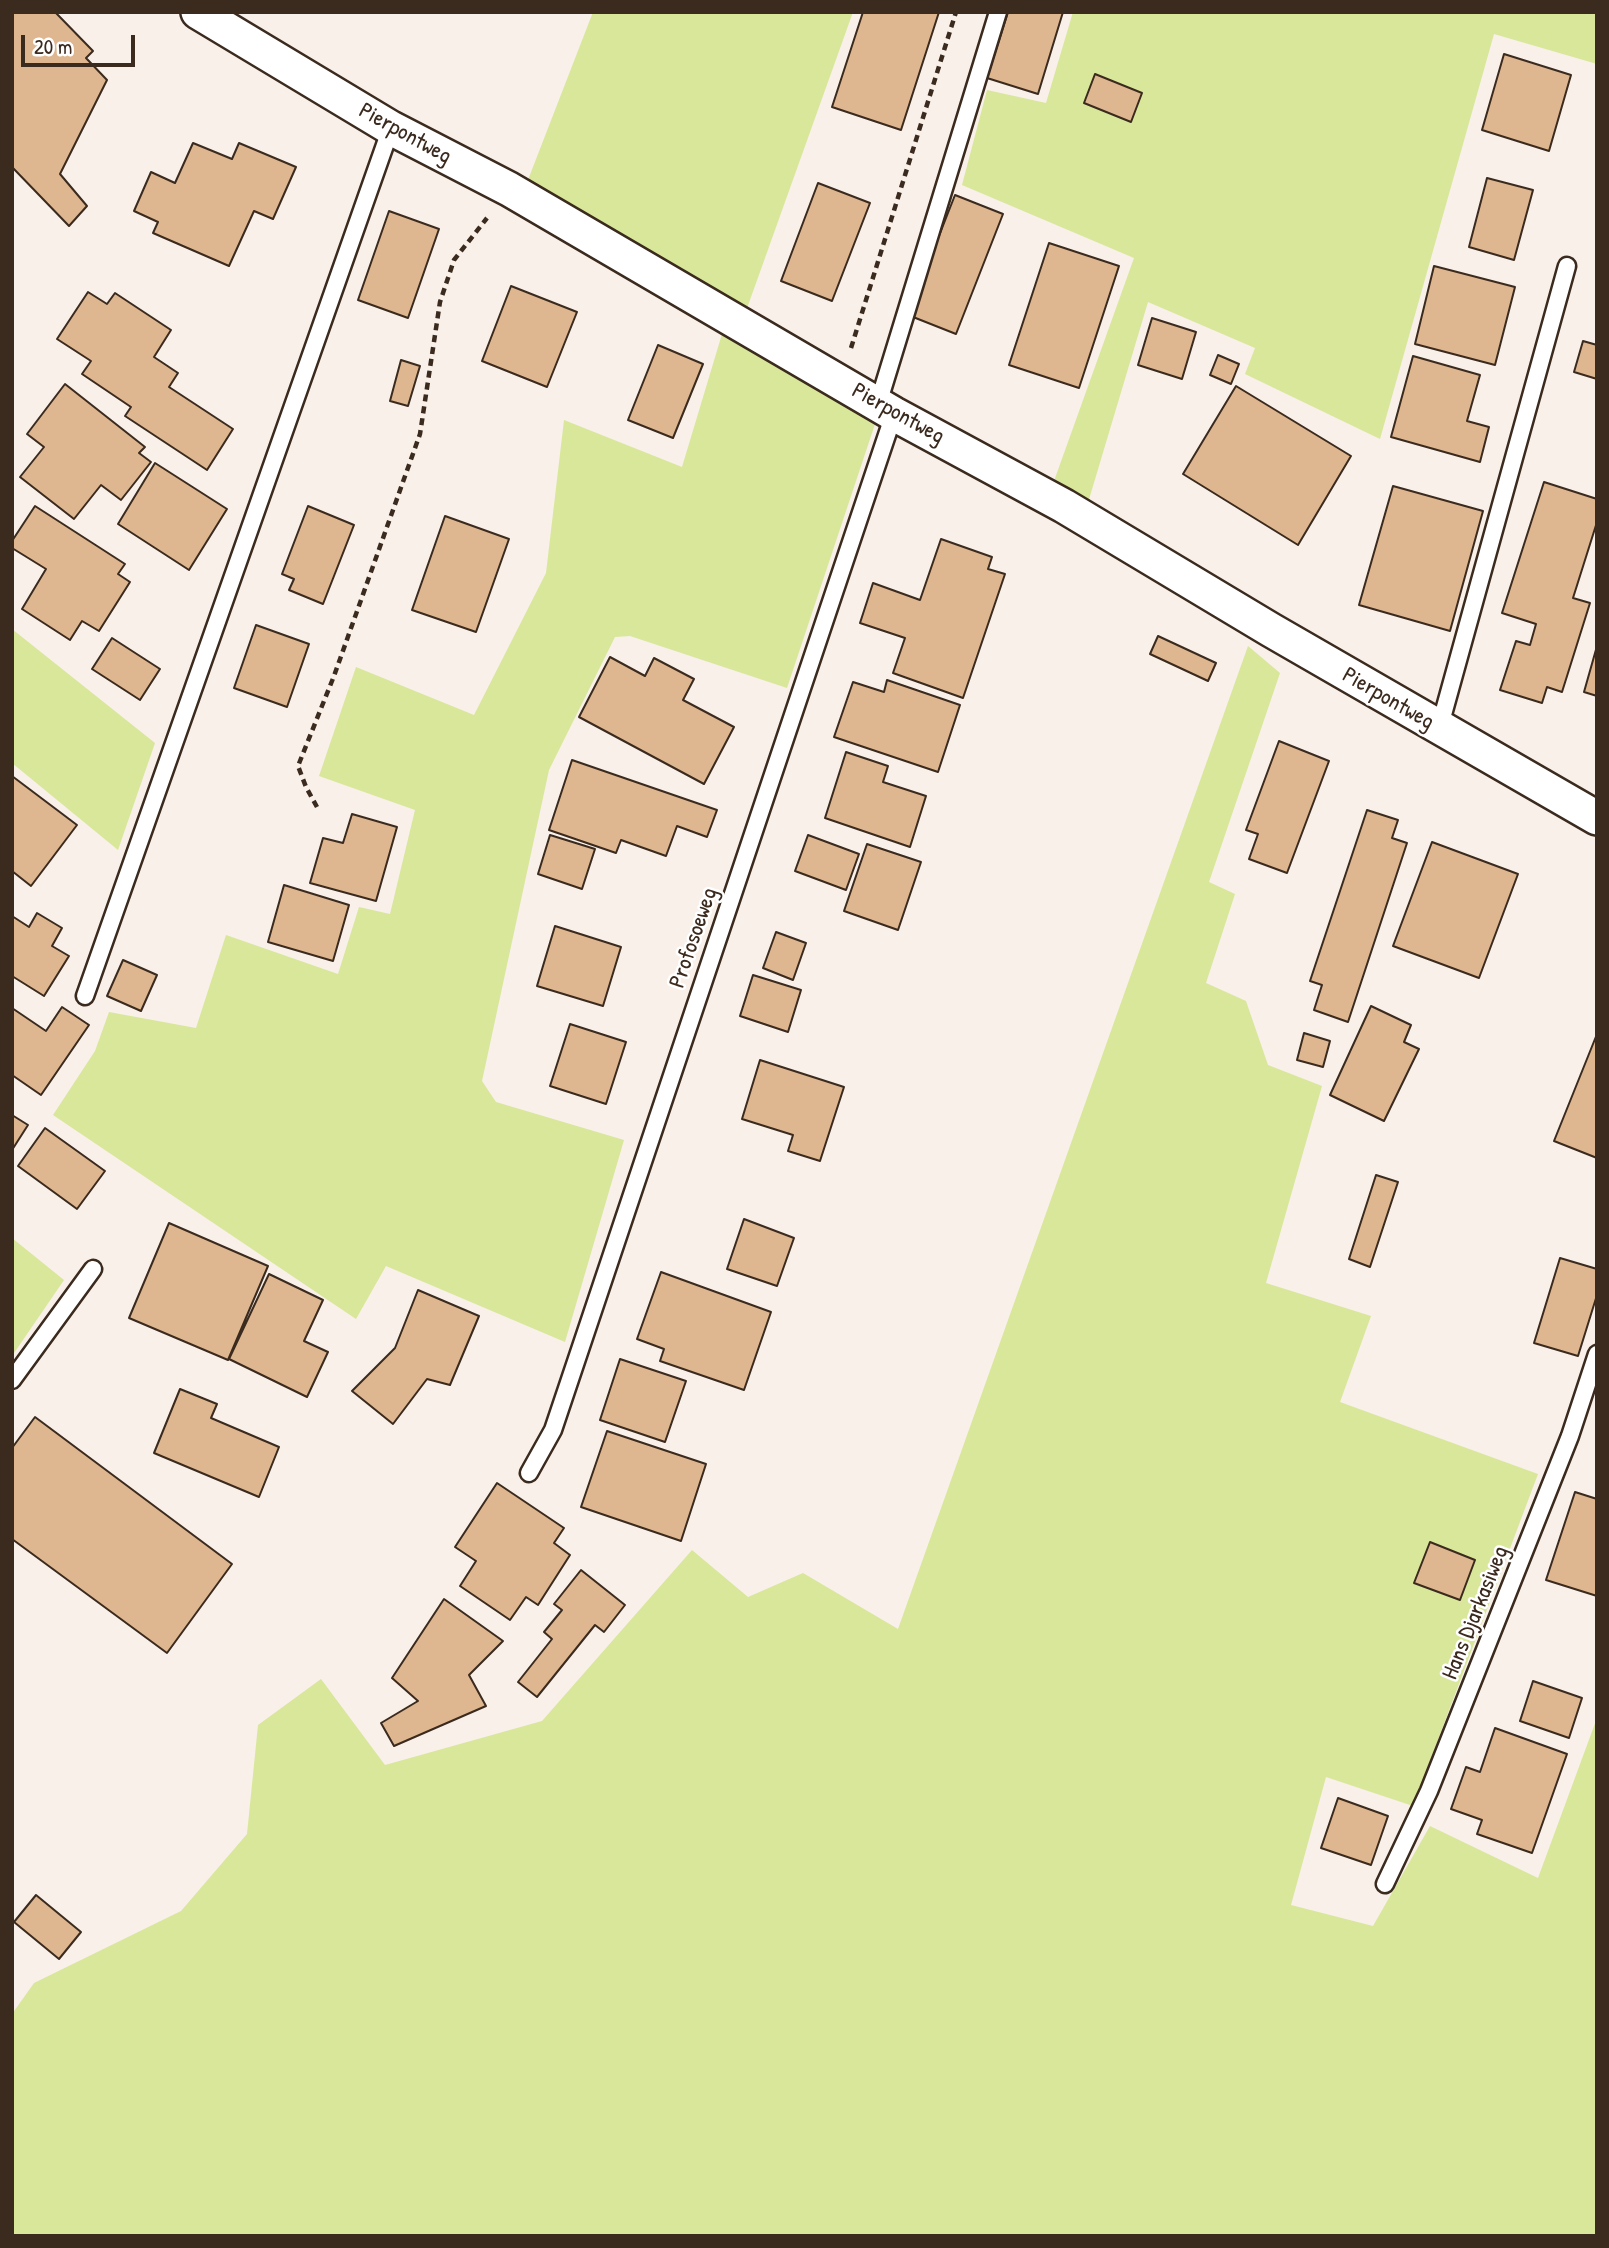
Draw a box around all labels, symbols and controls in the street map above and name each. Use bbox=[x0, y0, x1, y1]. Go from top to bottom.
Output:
scale bar bbox=[24, 21, 138, 65]
text: 20 m bbox=[34, 32, 72, 61]
street label: Pierpontweg bbox=[354, 97, 456, 171]
street label: Pierpontweg bbox=[847, 377, 949, 451]
street label: Pierpontweg bbox=[1337, 662, 1439, 736]
street label: Profosoeweg bbox=[664, 884, 724, 992]
street label: Hans Djarkasiweg bbox=[1437, 1542, 1515, 1684]

